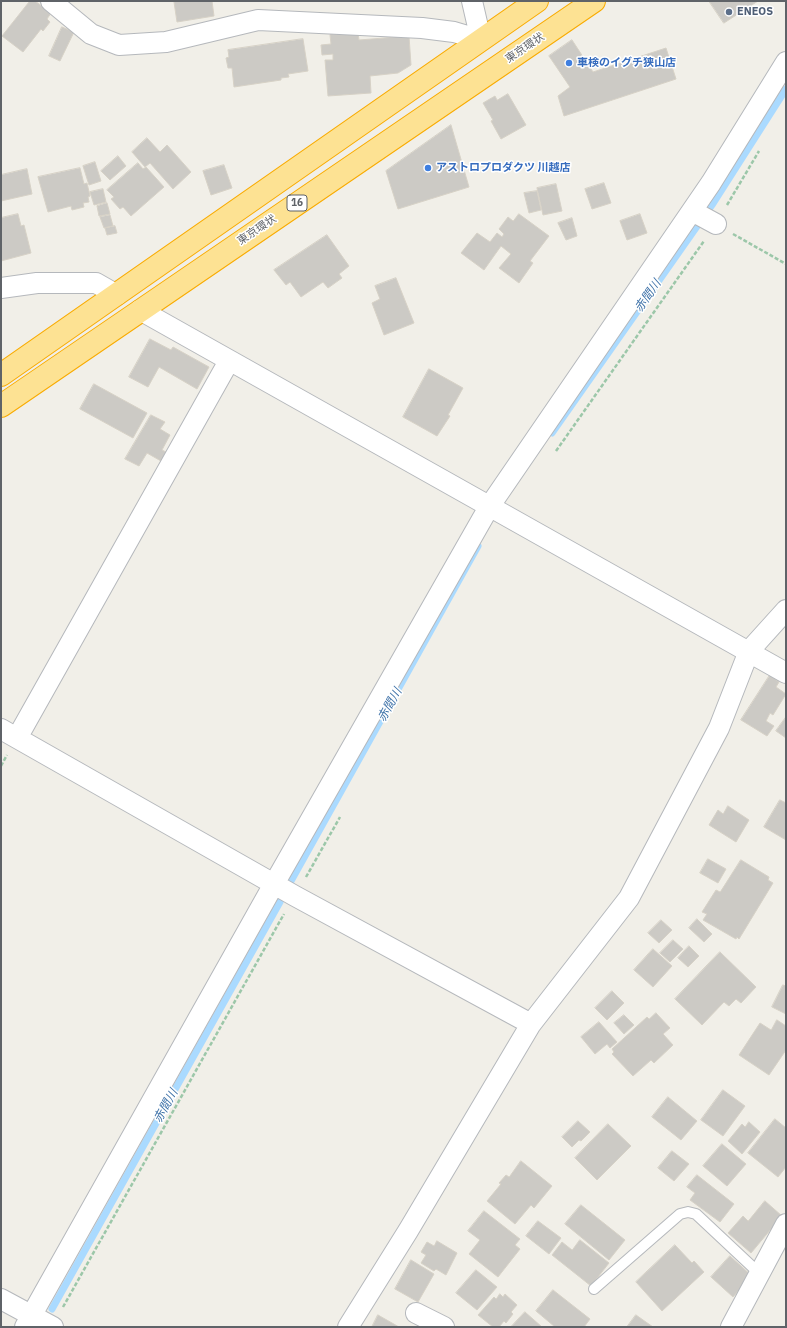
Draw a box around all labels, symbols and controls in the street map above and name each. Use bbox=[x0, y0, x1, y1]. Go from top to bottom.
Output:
place label: ENEOS bbox=[737, 5, 773, 19]
marker: ENEOS bbox=[724, 7, 734, 17]
street label: 東京環状 bbox=[503, 30, 547, 66]
place label: 車検のイグチ狭山店 bbox=[577, 56, 676, 70]
marker: 車検のイグチ狭山店 bbox=[564, 58, 574, 68]
place label: アストロプロダクツ 川越店 bbox=[436, 161, 571, 175]
marker: アストロプロダクツ 川越店 bbox=[423, 163, 433, 173]
road number: 16 bbox=[287, 195, 307, 211]
street label: 東京環状 bbox=[235, 212, 279, 248]
water label: 赤間川 bbox=[632, 277, 664, 315]
water label: 赤間川 bbox=[375, 686, 405, 724]
water label: 赤間川 bbox=[151, 1087, 181, 1125]

